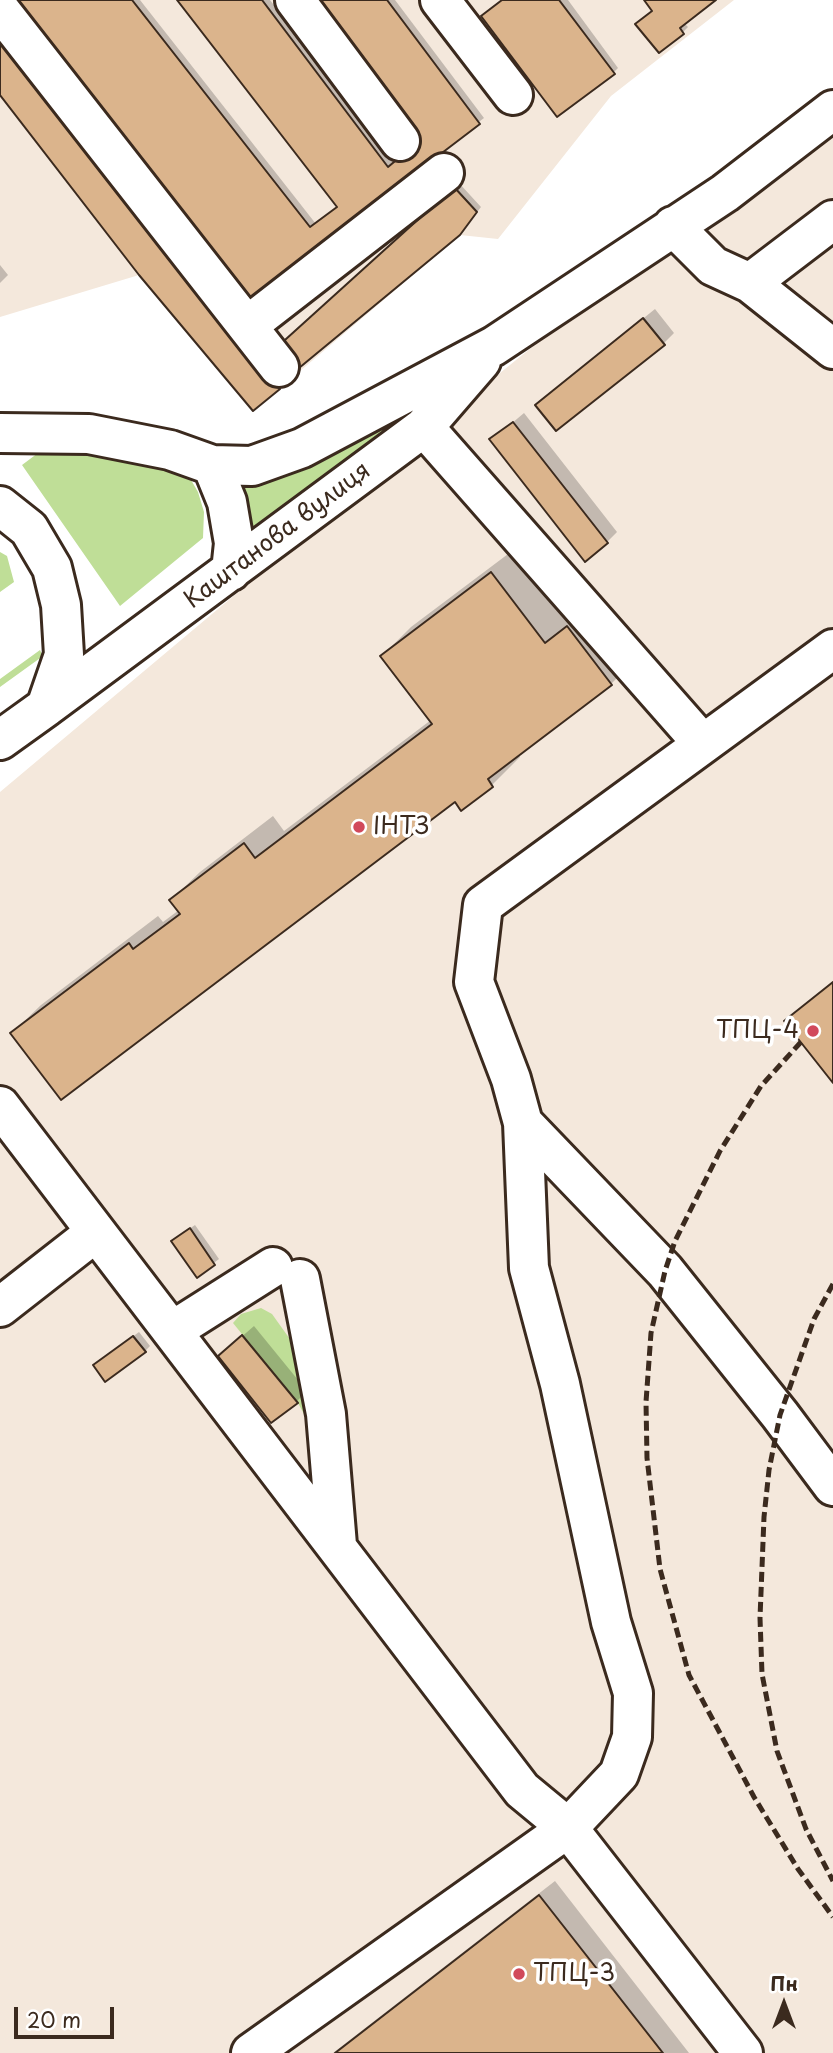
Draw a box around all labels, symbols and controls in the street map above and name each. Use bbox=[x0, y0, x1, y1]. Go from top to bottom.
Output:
street label: Каштанова вулиця bbox=[179, 457, 377, 615]
place label: ІНТЗ bbox=[373, 813, 429, 841]
marker: ІНТЗ bbox=[351, 819, 367, 835]
place label: ТПЦ-4 bbox=[716, 1017, 799, 1045]
marker: ТПЦ-4 bbox=[805, 1023, 821, 1039]
place label: ТПЦ-3 bbox=[533, 1960, 615, 1988]
marker: ТПЦ-3 bbox=[511, 1966, 527, 1982]
north arrow bbox=[749, 1969, 819, 2039]
text: Пн bbox=[770, 1969, 798, 1997]
scale bar bbox=[18, 1994, 117, 2038]
text: 20 m bbox=[27, 2003, 81, 2035]

